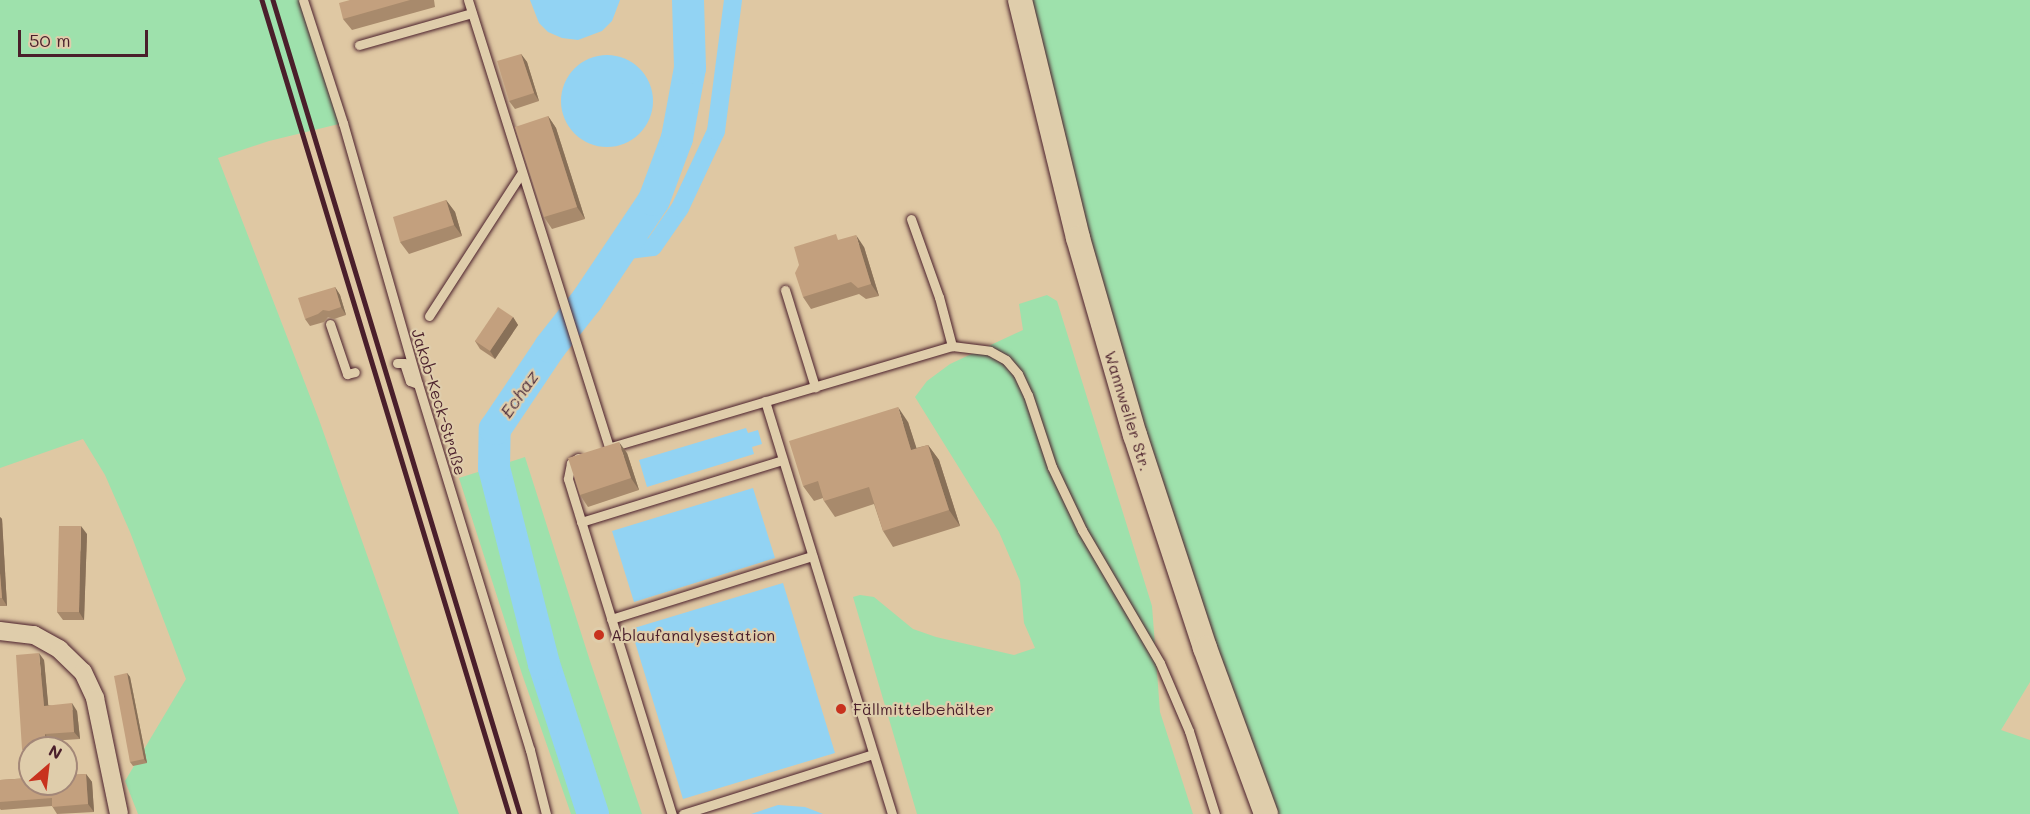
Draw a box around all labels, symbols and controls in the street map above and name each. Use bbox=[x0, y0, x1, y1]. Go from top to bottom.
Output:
scale bar bbox=[21, 18, 152, 56]
text: 50 m bbox=[29, 28, 71, 52]
street label: Jakob-Keck-Straße bbox=[408, 326, 470, 478]
street label: Wannweiler Str. bbox=[1101, 348, 1155, 474]
water label: Echaz bbox=[495, 366, 543, 422]
place label: Ablaufanalysestation bbox=[611, 625, 775, 645]
marker: Ablaufanalysestation bbox=[592, 628, 606, 642]
place label: Fällmittelbehälter bbox=[853, 699, 994, 719]
marker: Fällmittelbehälter bbox=[834, 702, 848, 716]
north arrow bbox=[18, 736, 78, 796]
text: N bbox=[45, 739, 66, 764]

